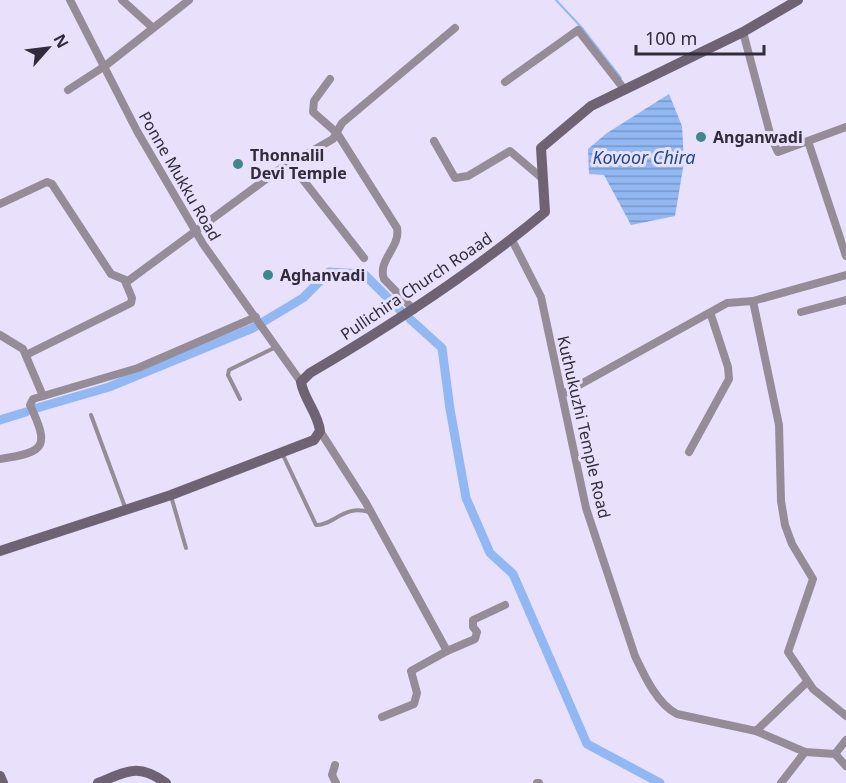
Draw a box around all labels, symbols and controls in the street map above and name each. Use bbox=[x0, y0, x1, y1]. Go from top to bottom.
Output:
north arrow bbox=[18, 18, 78, 78]
scale bar bbox=[636, 18, 764, 56]
text: 100 m bbox=[645, 26, 697, 50]
text: N bbox=[48, 30, 74, 52]
street label: Ponne Mukku Road bbox=[134, 107, 226, 245]
place label: Anganwadi bbox=[713, 126, 803, 148]
marker: Anganwadi bbox=[694, 130, 708, 144]
place label: Thonnalil Devi Temple bbox=[250, 144, 347, 184]
water label: Kovoor Chira bbox=[592, 145, 696, 169]
marker: Thonnalil Devi Temple bbox=[231, 157, 245, 171]
street label: Pullichira Church Roaad bbox=[336, 227, 496, 345]
place label: Aghanvadi bbox=[280, 264, 365, 286]
marker: Aghanvadi bbox=[261, 268, 275, 282]
street label: Kuthukuzhi Temple Road bbox=[552, 333, 616, 521]

